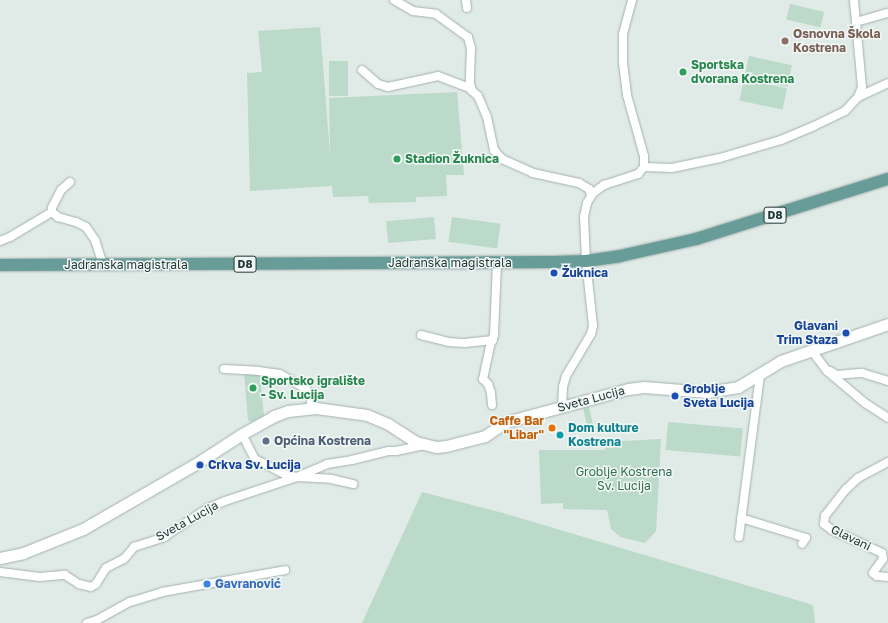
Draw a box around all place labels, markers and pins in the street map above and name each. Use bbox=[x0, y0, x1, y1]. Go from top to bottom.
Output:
place label: Osnovna Škola Kostrena bbox=[793, 27, 881, 55]
marker: Osnovna Škola Kostrena bbox=[780, 36, 790, 46]
place label: Sportska dvorana Kostrena bbox=[691, 58, 794, 86]
marker: Sportska dvorana Kostrena bbox=[678, 67, 688, 77]
place label: Stadion Žuknica bbox=[405, 152, 499, 166]
marker: Stadion Žuknica bbox=[392, 154, 402, 164]
place label: Žuknica bbox=[562, 266, 608, 280]
marker: Žuknica bbox=[549, 268, 559, 278]
place label: Glavani Trim Staza bbox=[776, 319, 838, 347]
marker: Glavani Trim Staza bbox=[841, 328, 851, 338]
place label: Sportsko igralište - Sv. Lucija bbox=[261, 374, 365, 402]
place label: Groblje Sveta Lucija bbox=[683, 382, 754, 410]
marker: Sportsko igralište - Sv. Lucija bbox=[248, 383, 258, 393]
marker: Groblje Sveta Lucija bbox=[670, 391, 680, 401]
place label: Caffe Bar "Libar" bbox=[489, 414, 544, 442]
place label: Dom kulture Kostrena bbox=[568, 421, 639, 449]
marker: Caffe Bar "Libar" bbox=[547, 423, 557, 433]
marker: Dom kulture Kostrena bbox=[555, 430, 565, 440]
place label: Općina Kostrena bbox=[274, 434, 371, 448]
marker: Općina Kostrena bbox=[261, 436, 271, 446]
place label: Crkva Sv. Lucija bbox=[208, 458, 301, 472]
marker: Crkva Sv. Lucija bbox=[195, 460, 205, 470]
place label: Gavranović bbox=[215, 577, 281, 591]
marker: Gavranović bbox=[202, 579, 212, 589]

